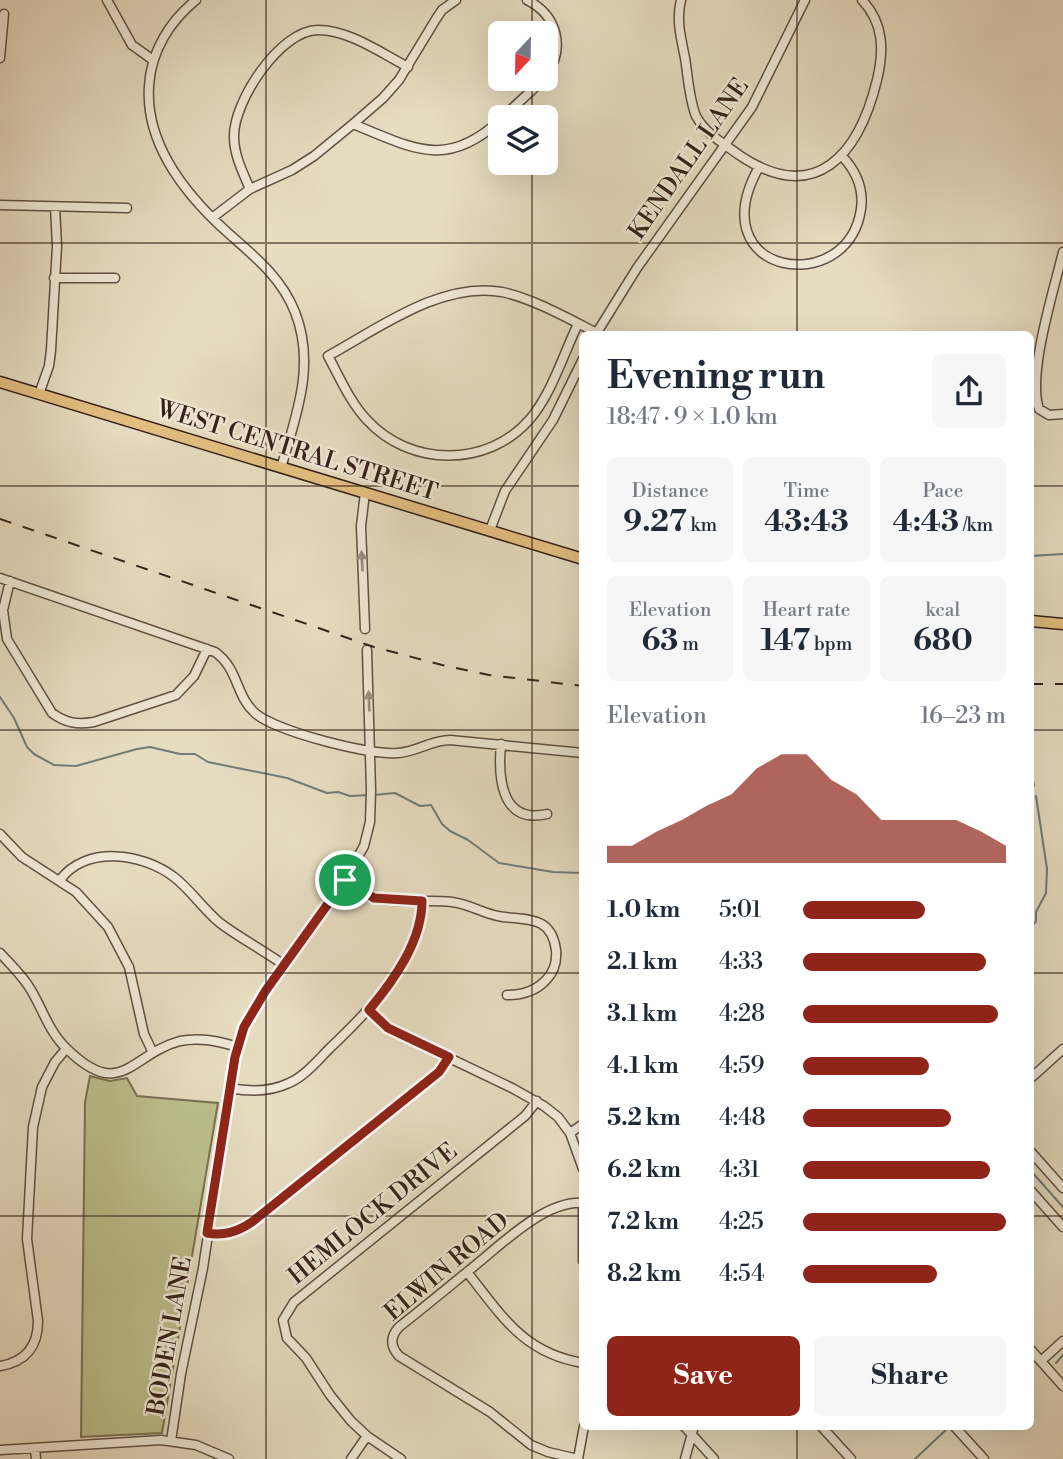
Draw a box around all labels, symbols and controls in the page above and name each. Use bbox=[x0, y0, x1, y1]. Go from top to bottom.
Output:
north arrow bbox=[488, 21, 558, 91]
map controls bbox=[488, 21, 558, 175]
street label: KENDALL LANE bbox=[622, 73, 756, 245]
button: layers bbox=[488, 105, 558, 175]
text: Evening run bbox=[607, 353, 825, 400]
button: share bbox=[932, 354, 1006, 428]
street label: WEST CENTRAL STREET bbox=[152, 394, 441, 508]
text: 18:47 · 9 × 1.0 km bbox=[607, 403, 778, 431]
text: Distance bbox=[632, 479, 709, 503]
text: Time bbox=[784, 479, 829, 503]
text: Pace bbox=[922, 479, 963, 503]
text: 9.27 bbox=[623, 503, 687, 541]
text: 43:43 bbox=[764, 503, 849, 541]
text: 4:43 bbox=[893, 503, 959, 541]
text: km bbox=[687, 513, 717, 537]
text: /km bbox=[959, 513, 993, 537]
one-way arrow bbox=[357, 550, 368, 572]
text: Elevation bbox=[629, 598, 711, 622]
text: Heart rate bbox=[763, 598, 850, 622]
text: kcal bbox=[926, 598, 960, 622]
text: 63 bbox=[641, 622, 678, 660]
text: 147 bbox=[761, 622, 810, 660]
text: 680 bbox=[913, 622, 973, 660]
text: m bbox=[678, 632, 699, 656]
text: bpm bbox=[810, 632, 852, 656]
one-way arrow bbox=[363, 689, 374, 711]
text: Elevation bbox=[607, 702, 707, 730]
text: 16–23 m bbox=[920, 702, 1006, 730]
pin bbox=[315, 850, 375, 910]
icon: arrive bbox=[326, 861, 364, 899]
text: 1.0 km bbox=[607, 896, 680, 924]
text: 5:01 bbox=[719, 896, 761, 924]
text: 2.1 km bbox=[607, 948, 678, 976]
text: 4:33 bbox=[719, 948, 763, 976]
text: 3.1 km bbox=[607, 1000, 677, 1028]
text: 4:28 bbox=[719, 1000, 765, 1028]
text: 4.1 km bbox=[607, 1052, 679, 1080]
text: 4:59 bbox=[719, 1052, 765, 1080]
text: 5.2 km bbox=[607, 1104, 681, 1132]
text: 4:48 bbox=[719, 1104, 766, 1132]
street label: HEMLOCK DRIVE bbox=[282, 1137, 464, 1291]
text: 6.2 km bbox=[607, 1156, 681, 1184]
text: 4:31 bbox=[719, 1156, 760, 1184]
street label: ELWIN ROAD bbox=[379, 1206, 515, 1328]
text: 7.2 km bbox=[607, 1208, 679, 1236]
text: 4:25 bbox=[719, 1208, 764, 1236]
street label: BODEN LANE bbox=[141, 1254, 199, 1419]
text: 8.2 km bbox=[607, 1260, 681, 1288]
text: 4:54 bbox=[719, 1260, 765, 1288]
button: Save bbox=[607, 1336, 800, 1416]
button: Share bbox=[814, 1336, 1006, 1416]

